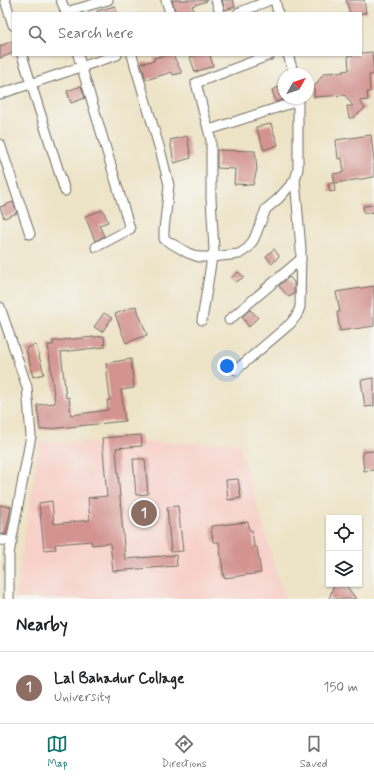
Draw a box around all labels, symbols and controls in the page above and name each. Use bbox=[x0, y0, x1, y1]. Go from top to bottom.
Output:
search box bbox=[12, 12, 362, 56]
icon: search bbox=[26, 23, 48, 45]
text: Search here bbox=[58, 24, 134, 44]
north arrow bbox=[278, 68, 314, 104]
your location bbox=[217, 356, 237, 376]
pin: 1 bbox=[131, 498, 157, 528]
map controls bbox=[326, 515, 362, 587]
button: locate bbox=[326, 515, 362, 551]
button: layers bbox=[326, 551, 362, 587]
text: Nearby bbox=[16, 614, 68, 636]
text: Lal Bahadur Collage bbox=[54, 669, 185, 689]
text: 1 bbox=[26, 679, 32, 696]
text: 150 m bbox=[324, 679, 358, 696]
text: University bbox=[54, 689, 110, 706]
tab: Map bbox=[46, 733, 68, 771]
tab: Directions bbox=[161, 733, 207, 771]
tab: Saved bbox=[300, 733, 327, 771]

